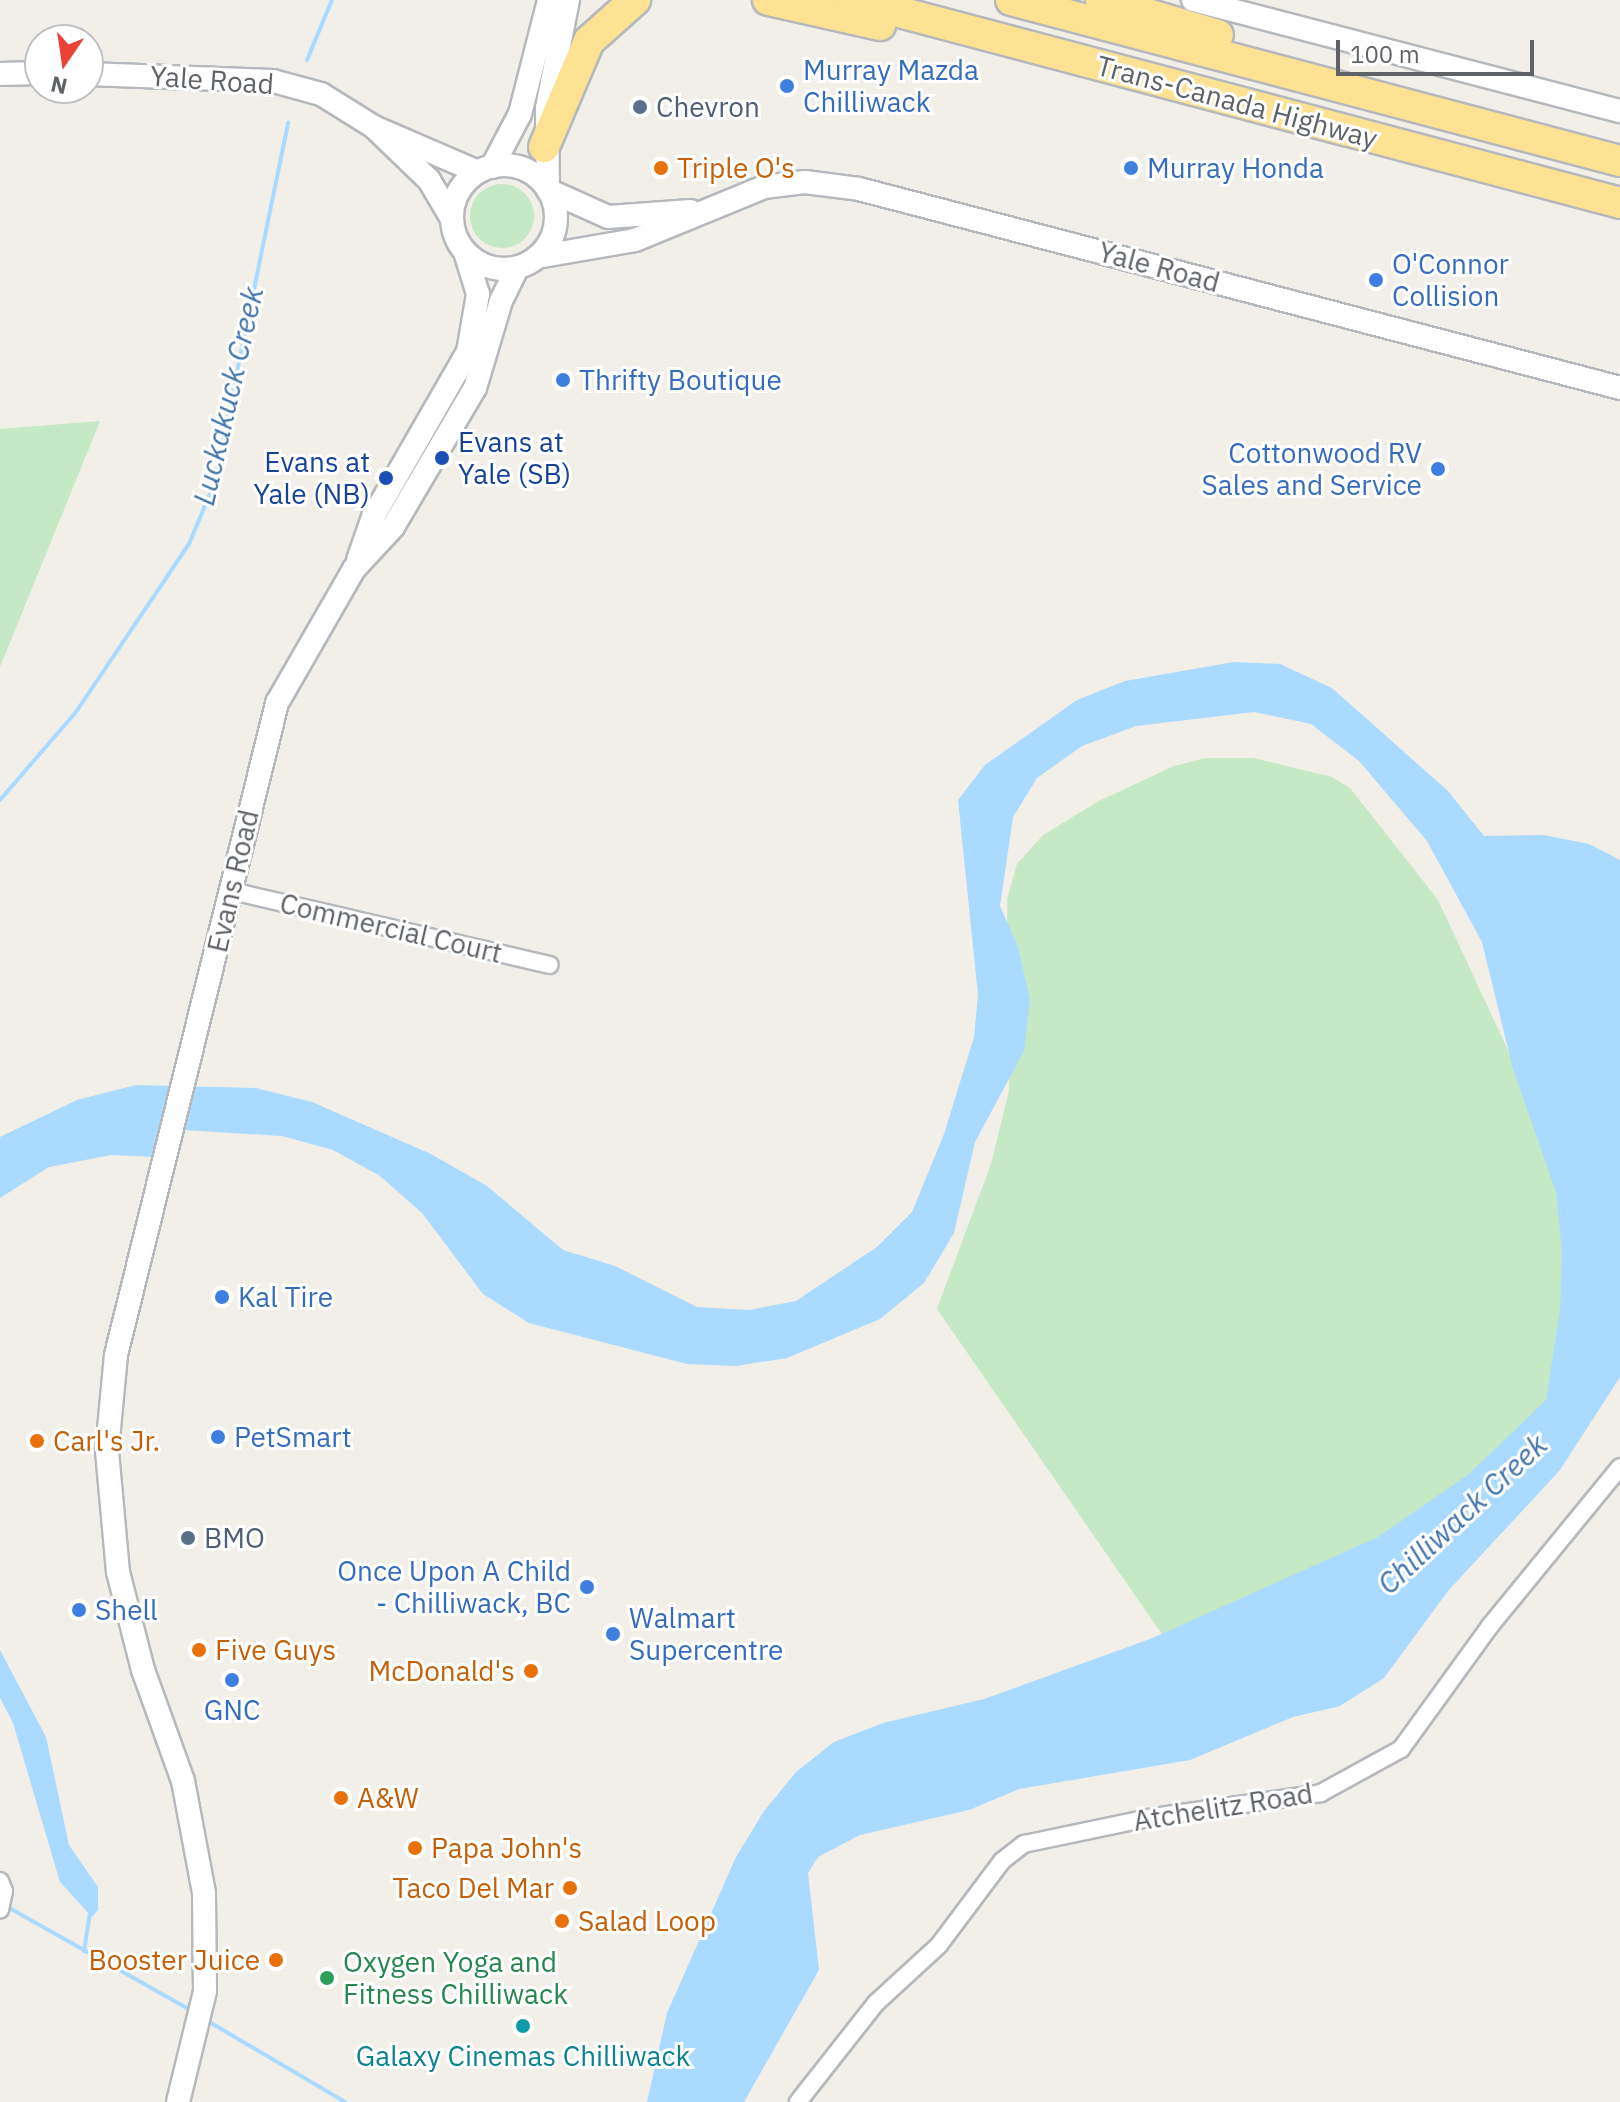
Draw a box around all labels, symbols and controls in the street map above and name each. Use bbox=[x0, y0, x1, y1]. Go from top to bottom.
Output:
north arrow bbox=[24, 24, 104, 104]
scale bar bbox=[1340, 24, 1538, 74]
text: 100 m bbox=[1350, 38, 1420, 70]
street label: Trans-Canada Highway bbox=[1093, 48, 1381, 156]
place label: Murray Mazda Chilliwack bbox=[803, 53, 979, 119]
street label: Yale Road bbox=[149, 59, 275, 101]
text: N bbox=[48, 70, 70, 102]
marker: Murray Mazda Chilliwack bbox=[778, 77, 796, 95]
place label: Chevron bbox=[656, 90, 760, 124]
marker: Chevron bbox=[631, 98, 649, 116]
place label: Triple O's bbox=[677, 151, 795, 185]
place label: Murray Honda bbox=[1147, 151, 1324, 185]
marker: Triple O's bbox=[652, 159, 670, 177]
marker: Murray Honda bbox=[1122, 159, 1140, 177]
street label: Yale Road bbox=[1095, 235, 1223, 299]
place label: O'Connor Collision bbox=[1392, 247, 1509, 313]
marker: O'Connor Collision bbox=[1367, 271, 1385, 289]
water label: Luckakuck Creek bbox=[185, 283, 271, 509]
place label: Thrifty Boutique bbox=[579, 363, 782, 397]
marker: Thrifty Boutique bbox=[554, 371, 572, 389]
place label: Evans at Yale (SB) bbox=[458, 425, 571, 491]
place label: Cottonwood RV Sales and Service bbox=[1202, 436, 1422, 502]
place label: Evans at Yale (NB) bbox=[253, 445, 370, 511]
marker: Evans at Yale (SB) bbox=[433, 449, 451, 467]
marker: Cottonwood RV Sales and Service bbox=[1429, 460, 1447, 478]
marker: Evans at Yale (NB) bbox=[377, 469, 395, 487]
street label: Evans Road bbox=[200, 806, 266, 956]
street label: Commercial Court bbox=[277, 886, 505, 970]
place label: Kal Tire bbox=[238, 1280, 333, 1314]
marker: Kal Tire bbox=[213, 1288, 231, 1306]
place label: PetSmart bbox=[234, 1420, 351, 1454]
place label: Carl's Jr. bbox=[53, 1424, 160, 1458]
water label: Chilliwack Creek bbox=[1370, 1426, 1554, 1602]
marker: PetSmart bbox=[209, 1428, 227, 1446]
marker: Carl's Jr. bbox=[28, 1432, 46, 1450]
place label: BMO bbox=[204, 1521, 265, 1555]
marker: BMO bbox=[179, 1529, 197, 1547]
place label: Once Upon A Child - Chilliwack, BC bbox=[337, 1554, 571, 1620]
marker: Once Upon A Child - Chilliwack, BC bbox=[578, 1578, 596, 1596]
place label: Shell bbox=[95, 1593, 158, 1627]
marker: Shell bbox=[70, 1601, 88, 1619]
place label: Walmart Supercentre bbox=[629, 1601, 783, 1667]
marker: Walmart Supercentre bbox=[604, 1625, 622, 1643]
place label: Five Guys bbox=[215, 1633, 336, 1667]
marker: Five Guys bbox=[190, 1641, 208, 1659]
place label: McDonald's bbox=[369, 1654, 515, 1688]
marker: McDonald's bbox=[522, 1662, 540, 1680]
marker: GNC bbox=[223, 1671, 241, 1689]
place label: GNC bbox=[204, 1693, 260, 1727]
street label: Atchelitz Road bbox=[1131, 1776, 1315, 1838]
place label: A&W bbox=[357, 1781, 419, 1815]
marker: A&W bbox=[332, 1789, 350, 1807]
place label: Papa John's bbox=[431, 1831, 582, 1865]
marker: Papa John's bbox=[406, 1839, 424, 1857]
place label: Taco Del Mar bbox=[392, 1871, 554, 1905]
marker: Taco Del Mar bbox=[561, 1879, 579, 1897]
place label: Salad Loop bbox=[578, 1904, 716, 1938]
marker: Salad Loop bbox=[553, 1912, 571, 1930]
place label: Booster Juice bbox=[88, 1943, 260, 1977]
place label: Oxygen Yoga and Fitness Chilliwack bbox=[343, 1945, 568, 2011]
marker: Booster Juice bbox=[267, 1951, 285, 1969]
marker: Oxygen Yoga and Fitness Chilliwack bbox=[318, 1969, 336, 1987]
marker: Galaxy Cinemas Chilliwack bbox=[514, 2017, 532, 2035]
place label: Galaxy Cinemas Chilliwack bbox=[356, 2039, 690, 2073]

